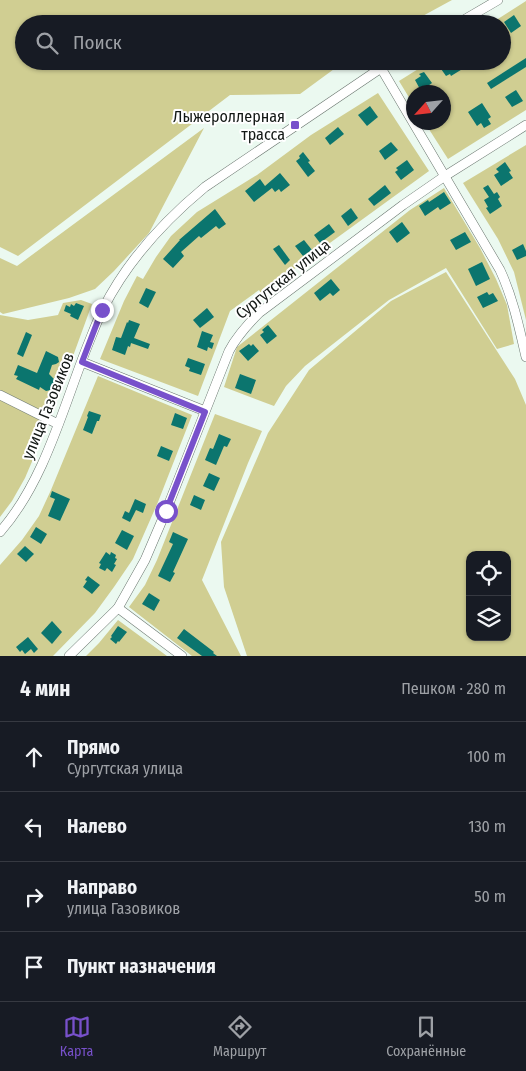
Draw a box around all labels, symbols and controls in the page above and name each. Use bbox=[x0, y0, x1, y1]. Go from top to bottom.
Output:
search box bbox=[15, 15, 511, 70]
icon: search bbox=[33, 29, 61, 57]
text: Поиск bbox=[73, 31, 122, 54]
north arrow bbox=[406, 85, 451, 130]
place label: Лыжероллерная трасса bbox=[173, 107, 285, 144]
marker: Лыжероллерная трасса bbox=[289, 119, 301, 131]
street label: Сургутская улица bbox=[232, 235, 334, 323]
route end bbox=[91, 299, 114, 322]
street label: улица Газовиков bbox=[18, 350, 78, 462]
route start bbox=[155, 500, 178, 523]
map controls bbox=[466, 551, 511, 641]
button: locate bbox=[466, 551, 511, 596]
button: layers bbox=[466, 596, 511, 641]
text: 4 мин bbox=[20, 676, 70, 702]
text: Пешком · 280 m bbox=[401, 679, 506, 698]
text: Прямо bbox=[67, 736, 120, 759]
icon: ahead bbox=[20, 743, 48, 771]
text: 100 m bbox=[467, 747, 506, 766]
text: Сургутская улица bbox=[67, 759, 183, 778]
icon: left bbox=[20, 813, 48, 841]
text: Налево bbox=[67, 815, 127, 838]
text: 130 m bbox=[468, 817, 506, 836]
text: Направо bbox=[67, 876, 137, 899]
icon: right bbox=[20, 883, 48, 911]
text: 50 m bbox=[474, 887, 506, 906]
text: улица Газовиков bbox=[67, 899, 180, 918]
icon: arrive bbox=[20, 953, 48, 981]
text: Пункт назначения bbox=[67, 955, 216, 978]
tab: Карта bbox=[60, 1013, 93, 1060]
tab: Маршрут bbox=[213, 1013, 267, 1060]
tab: Сохранённые bbox=[386, 1013, 466, 1060]

